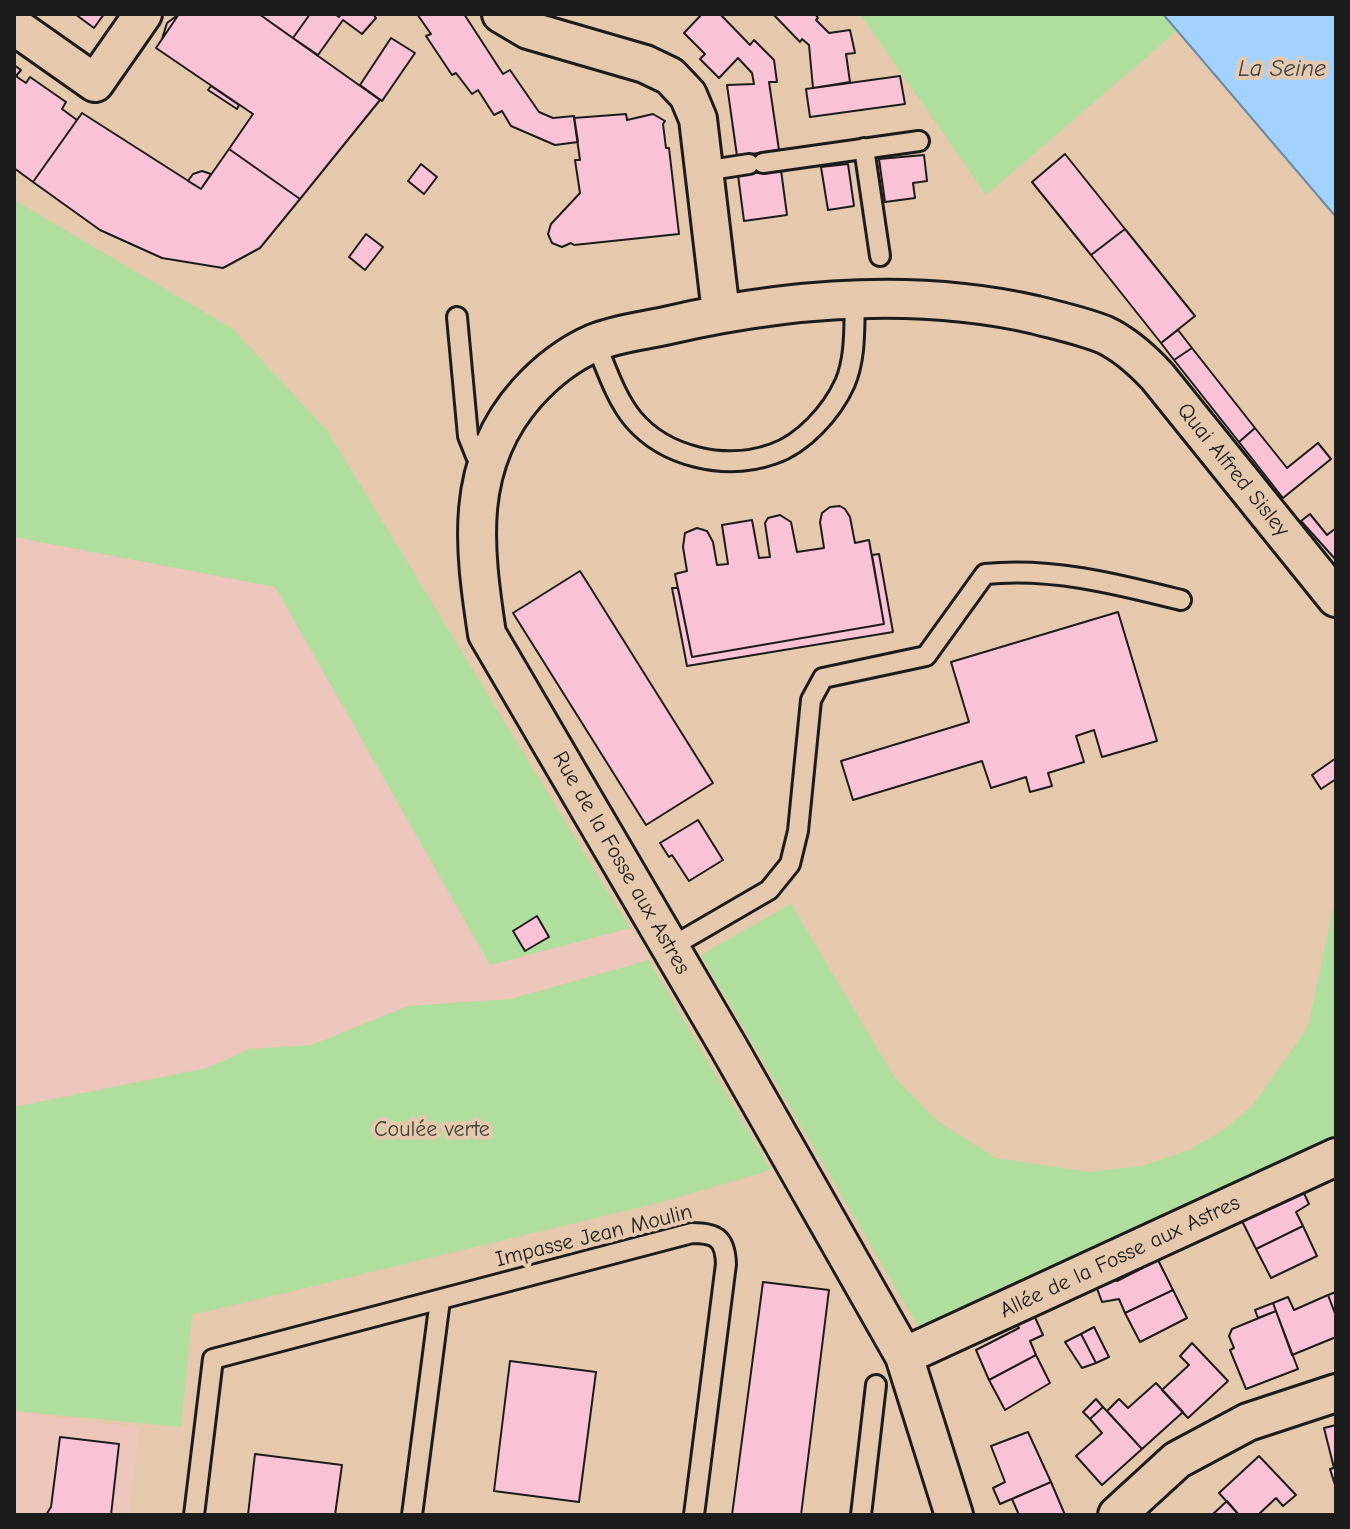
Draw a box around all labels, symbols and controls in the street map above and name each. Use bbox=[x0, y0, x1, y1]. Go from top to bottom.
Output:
water label: La Seine bbox=[1238, 55, 1326, 83]
street label: Quai Alfred Sisley bbox=[1171, 398, 1295, 542]
street label: Rue de la Fosse aux Astres bbox=[546, 747, 696, 979]
park label: Coulée verte bbox=[374, 1117, 490, 1143]
street label: Allée de la Fosse aux Astres bbox=[996, 1190, 1244, 1324]
street label: Impasse Jean Moulin bbox=[493, 1199, 695, 1273]

